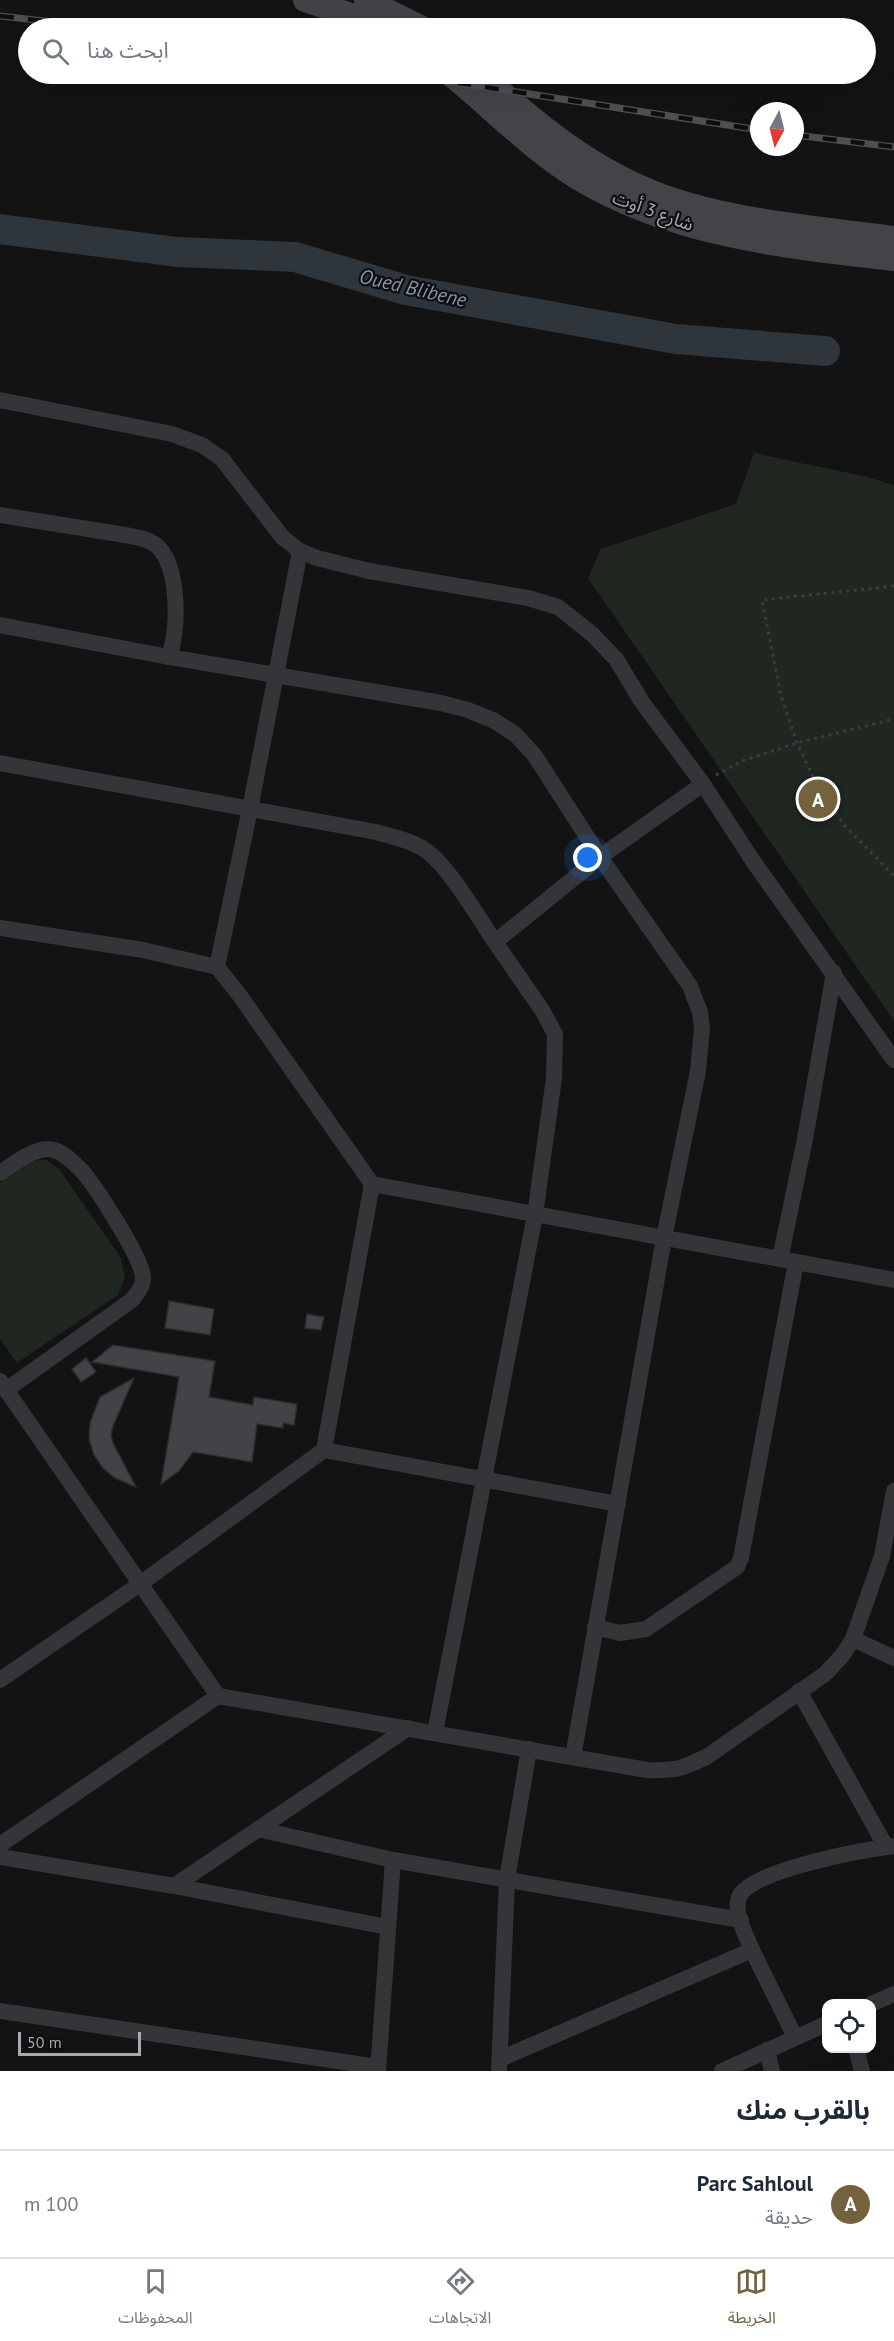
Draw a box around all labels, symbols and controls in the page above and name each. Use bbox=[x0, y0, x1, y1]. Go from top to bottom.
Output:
search box bbox=[18, 18, 876, 84]
icon: search bbox=[39, 35, 72, 68]
text: ابحث هنا bbox=[87, 36, 169, 64]
north arrow bbox=[750, 102, 804, 156]
street label: شارع 3 أوت bbox=[608, 185, 697, 239]
water label: Oued Blibene bbox=[357, 263, 470, 313]
pin: A bbox=[798, 776, 838, 822]
your location bbox=[573, 843, 602, 872]
map controls bbox=[822, 1999, 876, 2053]
button: locate bbox=[822, 1999, 876, 2053]
scale bar bbox=[18, 2029, 141, 2056]
text: 50 m bbox=[27, 2032, 62, 2052]
text: بالقرب منك bbox=[737, 2093, 870, 2126]
text: Parc Sahloul bbox=[697, 2169, 813, 2197]
text: 100 m bbox=[24, 2191, 78, 2217]
text: A bbox=[844, 2191, 857, 2217]
text: حديقة bbox=[765, 2204, 813, 2230]
tab: المحفوظات bbox=[118, 2265, 192, 2335]
tab: الاتجاهات bbox=[429, 2265, 491, 2335]
tab: الخريطة bbox=[728, 2265, 776, 2335]

